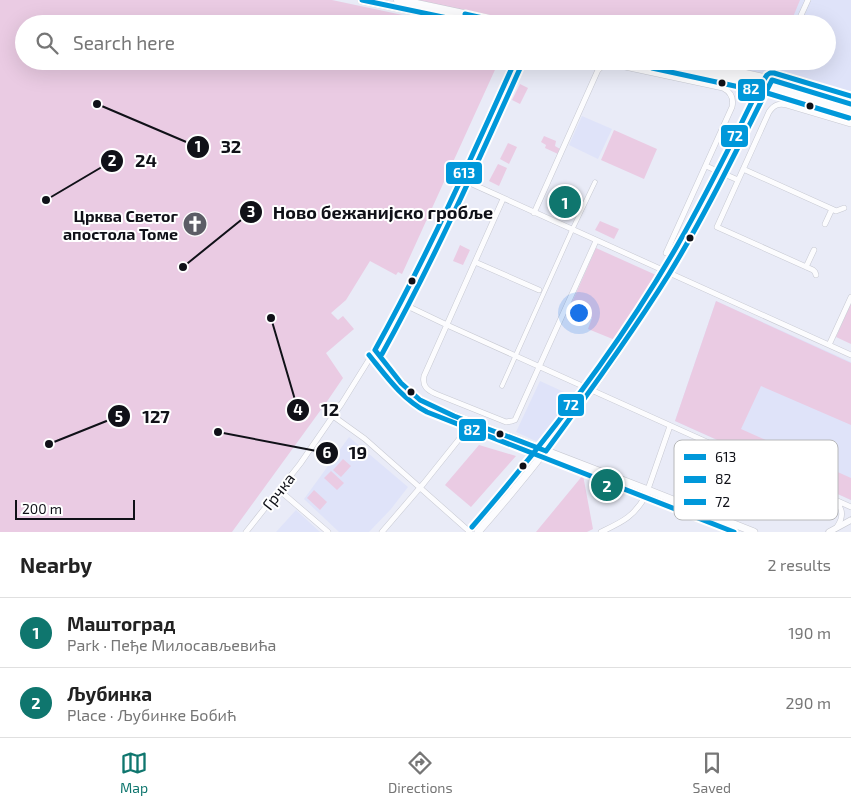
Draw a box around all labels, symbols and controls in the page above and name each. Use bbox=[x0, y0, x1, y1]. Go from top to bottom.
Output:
search box bbox=[15, 15, 836, 70]
icon: search bbox=[33, 29, 61, 57]
text: Search here bbox=[73, 31, 175, 54]
unlabelled marker bbox=[717, 78, 727, 88]
line badge: 82 bbox=[737, 78, 766, 102]
text: 82 bbox=[743, 80, 759, 97]
unlabelled marker bbox=[805, 101, 815, 111]
line badge: 72 bbox=[720, 124, 749, 148]
text: 72 bbox=[727, 127, 743, 144]
callout: 32 bbox=[185, 131, 251, 164]
text: 32 bbox=[221, 135, 241, 157]
text: 1 bbox=[195, 137, 201, 155]
callout: 24 bbox=[100, 144, 167, 177]
text: 24 bbox=[135, 149, 157, 171]
text: 2 bbox=[108, 151, 117, 169]
line badge: 613 bbox=[445, 161, 483, 185]
text: 613 bbox=[453, 164, 475, 181]
pin: 1 bbox=[549, 183, 581, 221]
callout: Ново бежанијско гробље bbox=[238, 196, 504, 229]
text: Ново бежанијско гробље bbox=[273, 201, 493, 223]
text: 3 bbox=[247, 202, 255, 220]
place label: Црква Светог апостола Томе bbox=[63, 206, 178, 243]
church icon: Црква Светог апостола Томе bbox=[182, 211, 208, 237]
unlabelled marker bbox=[685, 233, 695, 243]
unlabelled marker bbox=[407, 276, 417, 286]
your location bbox=[566, 300, 592, 326]
unlabelled marker bbox=[406, 387, 416, 397]
line badge: 72 bbox=[557, 393, 585, 417]
callout: 12 bbox=[286, 394, 349, 427]
text: 72 bbox=[563, 396, 579, 413]
text: 12 bbox=[321, 398, 339, 420]
callout: 127 bbox=[107, 400, 179, 433]
text: 4 bbox=[293, 400, 303, 418]
text: 127 bbox=[142, 405, 170, 427]
text: 5 bbox=[115, 407, 123, 425]
line badge: 82 bbox=[458, 418, 487, 442]
text: 82 bbox=[464, 421, 480, 438]
unlabelled marker bbox=[495, 429, 505, 439]
callout: 19 bbox=[314, 437, 378, 470]
legend bbox=[674, 440, 838, 520]
text: 19 bbox=[349, 441, 367, 463]
text: 6 bbox=[323, 443, 332, 461]
text: 613 bbox=[715, 448, 736, 465]
unlabelled marker bbox=[518, 461, 528, 471]
pin: 2 bbox=[591, 466, 623, 504]
street label: Грчка bbox=[258, 469, 298, 513]
text: 82 bbox=[715, 470, 731, 487]
text: 72 bbox=[715, 493, 730, 510]
scale bar bbox=[15, 497, 135, 520]
text: 200 m bbox=[22, 500, 62, 517]
text: Nearby bbox=[20, 552, 92, 577]
text: 2 results bbox=[768, 555, 831, 574]
text: Маштоград bbox=[67, 612, 175, 635]
text: 1 bbox=[33, 623, 39, 642]
text: 190 m bbox=[788, 623, 831, 642]
text: Park · Пеђе Милосављевића bbox=[67, 635, 276, 654]
text: Љубинка bbox=[67, 682, 152, 705]
text: 2 bbox=[31, 693, 41, 712]
text: 290 m bbox=[786, 693, 831, 712]
text: Place · Љубинке Бобић bbox=[67, 705, 236, 724]
tab: Map bbox=[120, 749, 148, 796]
tab: Directions bbox=[388, 749, 453, 796]
tab: Saved bbox=[693, 749, 731, 796]

